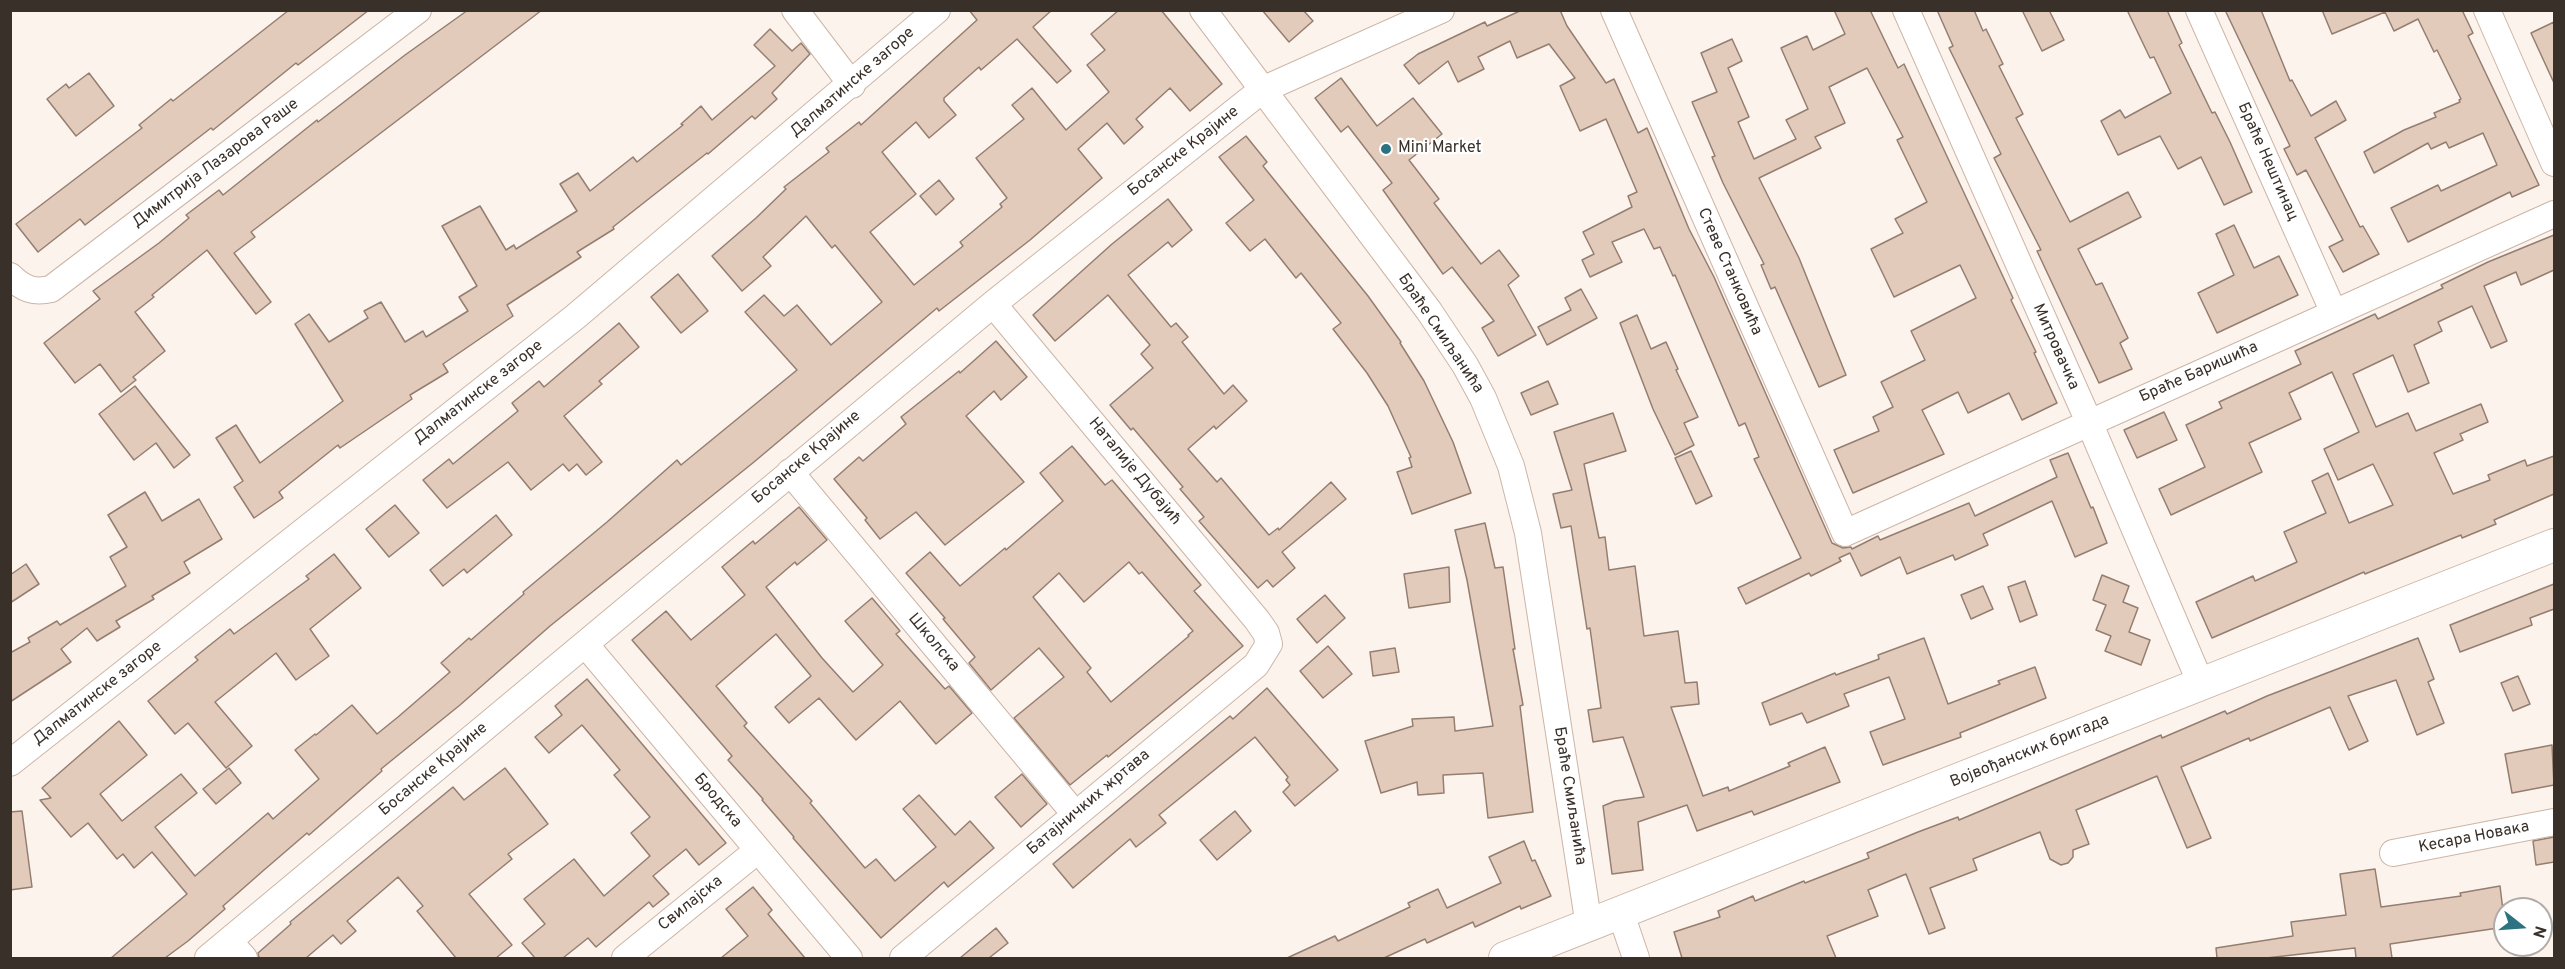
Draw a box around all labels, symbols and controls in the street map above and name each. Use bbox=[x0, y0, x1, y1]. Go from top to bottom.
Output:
street label: Далматинске загоре bbox=[787, 24, 919, 142]
street label: Димитрија Лазарова Раше bbox=[129, 95, 303, 233]
street label: Браће Нештинац bbox=[2232, 100, 2302, 224]
street label: Босанске Крајине bbox=[1125, 103, 1243, 201]
place label: Mini Market bbox=[1398, 139, 1481, 159]
marker: Mini Market bbox=[1379, 142, 1393, 156]
street label: Стеве Станковића bbox=[1692, 205, 1766, 339]
street label: Браће Смиљанића bbox=[1393, 271, 1487, 397]
street label: Митровачка bbox=[2027, 301, 2083, 393]
street label: Далматинске загоре bbox=[411, 337, 547, 449]
street label: Браће Баришића bbox=[2137, 338, 2261, 408]
street label: Босанске Крајине bbox=[749, 407, 865, 509]
street label: Наталије Дубајић bbox=[1083, 414, 1185, 530]
street label: Школска bbox=[903, 610, 963, 676]
street label: Далматинске загоре bbox=[30, 638, 166, 750]
street label: Војвођанских бригада bbox=[1948, 711, 2112, 793]
street label: Босанске Крајине bbox=[376, 719, 492, 821]
street label: Браће Смиљанића bbox=[1549, 725, 1589, 867]
street label: Батајничких жртава bbox=[1024, 746, 1154, 860]
street label: Бродска bbox=[689, 770, 745, 832]
street label: Кесара Новака bbox=[2417, 818, 2531, 858]
street label: Свилајска bbox=[655, 872, 727, 936]
north arrow bbox=[2493, 897, 2553, 957]
text: N bbox=[2527, 923, 2550, 940]

